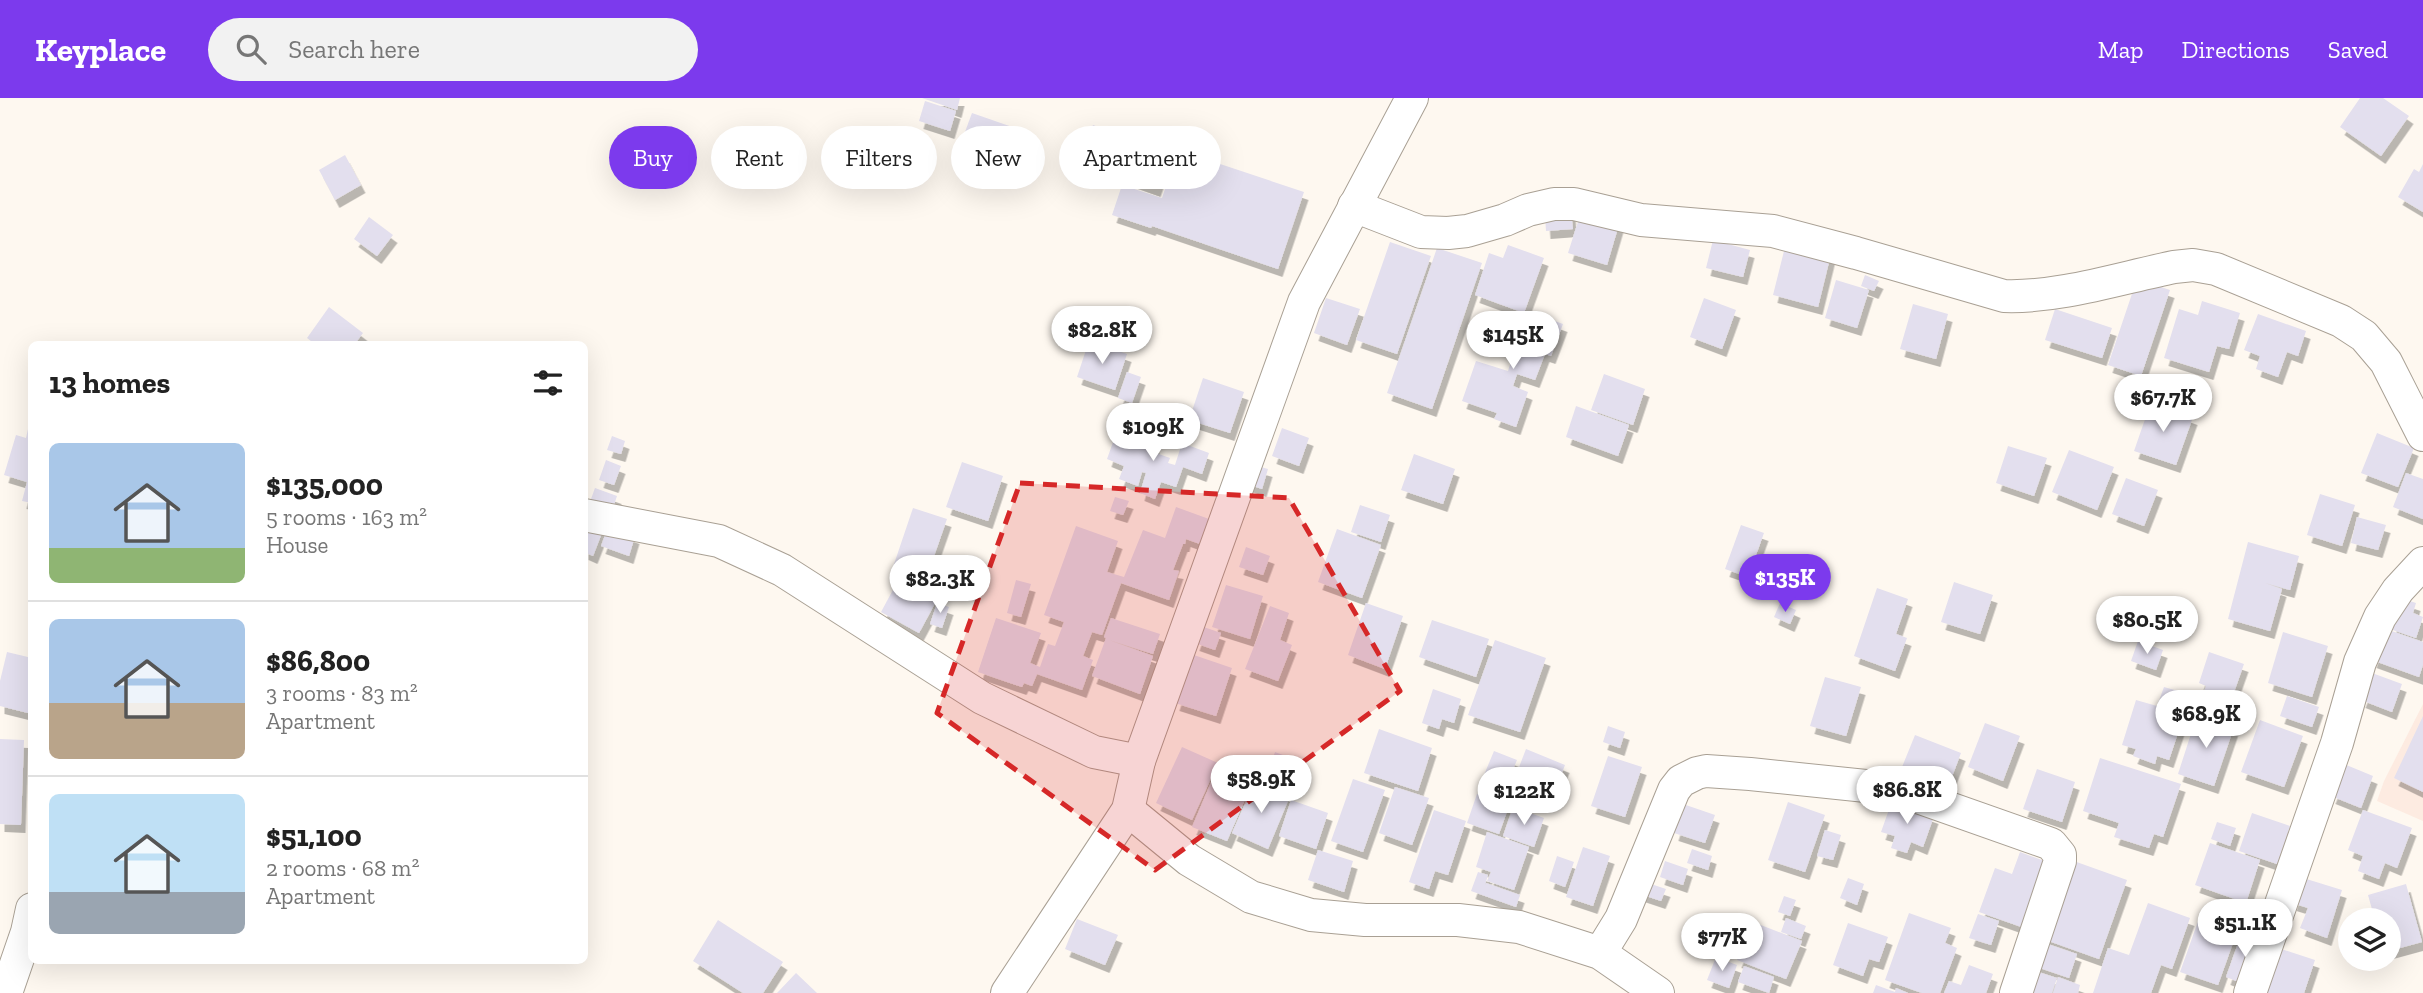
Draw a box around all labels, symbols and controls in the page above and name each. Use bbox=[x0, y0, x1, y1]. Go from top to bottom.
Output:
search box bbox=[208, 18, 698, 81]
text: Keyplace bbox=[35, 30, 166, 69]
icon: search bbox=[232, 30, 270, 68]
text: Search here bbox=[288, 33, 420, 65]
text: Map bbox=[2098, 35, 2144, 64]
text: Directions bbox=[2182, 35, 2290, 64]
text: Saved bbox=[2328, 35, 2388, 64]
chip: Buy bbox=[609, 126, 697, 189]
chip: Rent bbox=[711, 126, 807, 189]
chip: Filters bbox=[821, 126, 937, 189]
chip: New bbox=[951, 126, 1045, 189]
chip: Apartment bbox=[1059, 126, 1221, 189]
pin: $82.8K bbox=[1045, 306, 1159, 366]
pin: $145K bbox=[1464, 312, 1562, 371]
text: $82.8K bbox=[1067, 315, 1137, 343]
text: $145K bbox=[1482, 320, 1544, 348]
icon: filters bbox=[529, 364, 567, 402]
text: 13 homes bbox=[49, 365, 170, 401]
pin: $67.7K bbox=[2106, 374, 2220, 434]
text: $67.7K bbox=[2130, 383, 2196, 411]
pin: $109K bbox=[1104, 404, 1202, 463]
text: $109K bbox=[1122, 412, 1184, 440]
text: $135,000 bbox=[266, 467, 383, 503]
icon: home bbox=[105, 471, 189, 555]
text: 5 rooms · 163 m² bbox=[266, 503, 427, 531]
text: House bbox=[266, 531, 328, 559]
pin: $135K bbox=[1736, 554, 1834, 614]
pin: $82.3K bbox=[883, 556, 997, 615]
text: $135K bbox=[1755, 563, 1815, 591]
text: $82.3K bbox=[905, 564, 975, 592]
pin: $80.5K bbox=[2090, 596, 2204, 656]
text: $80.5K bbox=[2112, 605, 2182, 633]
text: $86,800 bbox=[266, 643, 370, 679]
icon: home bbox=[105, 647, 189, 731]
text: 3 rooms · 83 m² bbox=[266, 679, 418, 707]
pin: $68.9K bbox=[2149, 690, 2263, 750]
text: $68.9K bbox=[2171, 699, 2241, 727]
text: Apartment bbox=[266, 707, 375, 735]
pin: $58.9K bbox=[1204, 756, 1318, 815]
text: $58.9K bbox=[1227, 764, 1295, 792]
pin: $86.8K bbox=[1850, 766, 1964, 826]
pin: $122K bbox=[1475, 768, 1573, 827]
text: $86.8K bbox=[1872, 775, 1942, 803]
text: $122K bbox=[1494, 776, 1554, 804]
text: $51,100 bbox=[266, 818, 362, 854]
icon: home bbox=[105, 822, 189, 906]
text: 2 rooms · 68 m² bbox=[266, 854, 419, 882]
text: Apartment bbox=[266, 882, 375, 910]
pin: $51.1K bbox=[2188, 900, 2302, 959]
text: $51.1K bbox=[2214, 908, 2276, 936]
map controls bbox=[2338, 908, 2401, 971]
button: layers bbox=[2338, 908, 2401, 971]
pin: $77K bbox=[1681, 914, 1763, 973]
text: $77K bbox=[1697, 922, 1747, 950]

